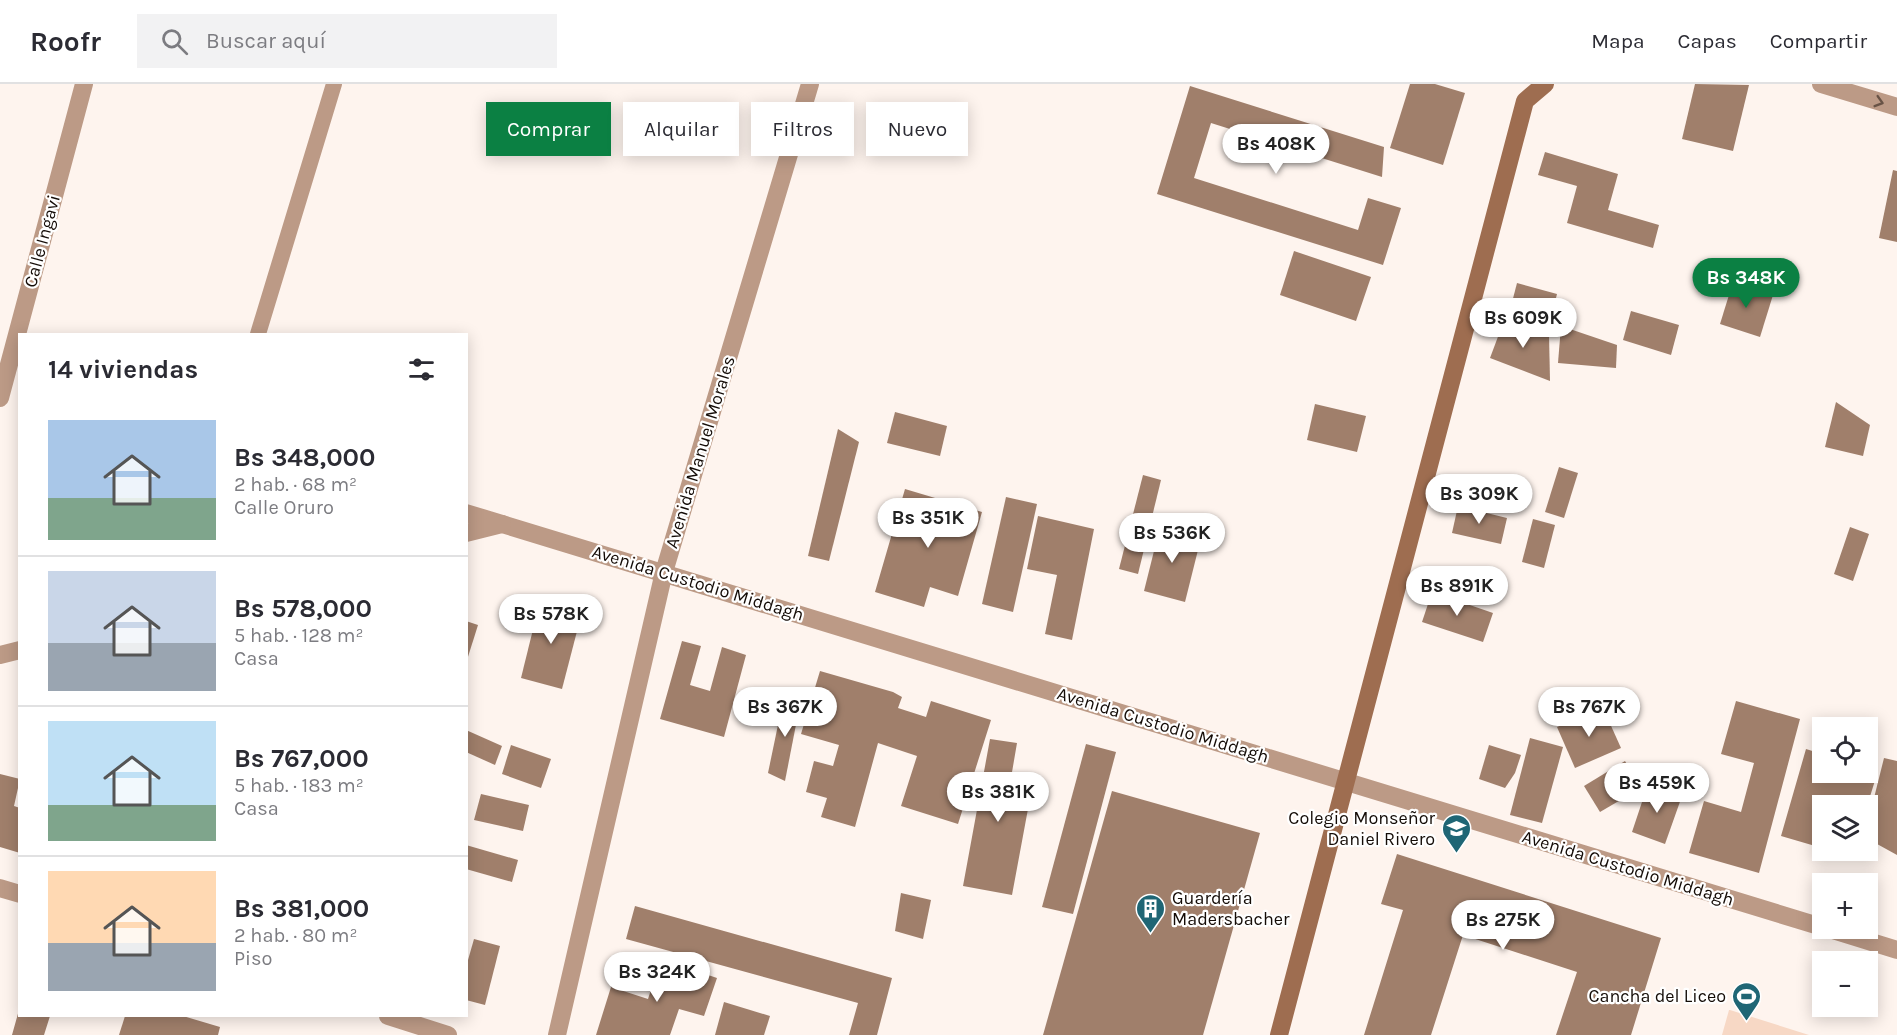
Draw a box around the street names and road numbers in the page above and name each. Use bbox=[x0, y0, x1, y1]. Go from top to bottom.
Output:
street label: Calle Ingavi bbox=[19, 192, 65, 290]
street label: Avenida Manuel Morales bbox=[660, 353, 740, 551]
street label: Avenida Custodio Middagh bbox=[589, 540, 807, 626]
street label: Avenida Custodio Middagh bbox=[1054, 682, 1272, 768]
street label: Avenida Custodio Middagh bbox=[1519, 825, 1737, 911]

